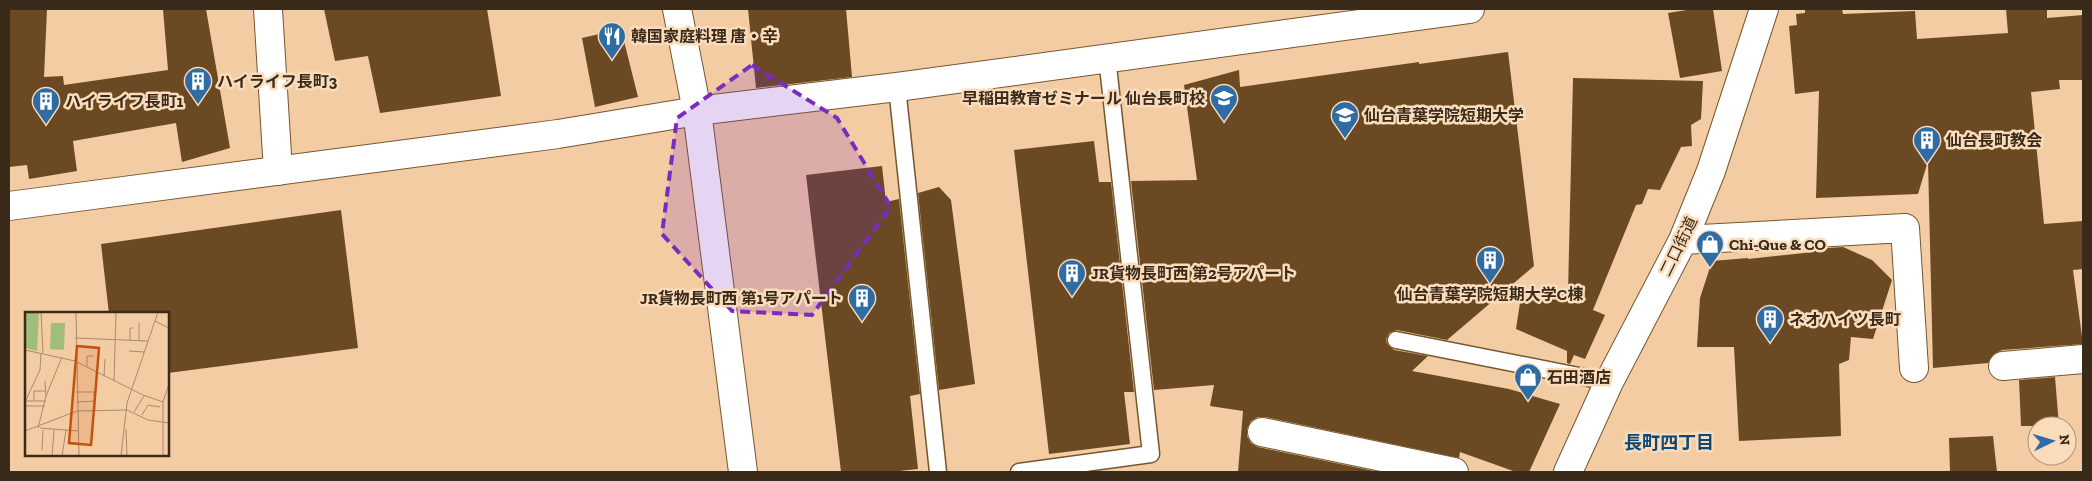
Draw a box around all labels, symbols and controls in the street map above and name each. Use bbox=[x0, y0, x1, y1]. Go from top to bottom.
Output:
restaurant icon: 韓国家庭料理 唐・辛 bbox=[597, 21, 627, 60]
place label: 韓国家庭料理 唐・辛 bbox=[631, 27, 778, 46]
building icon: ハイライフ長町3 bbox=[183, 66, 213, 105]
place label: ハイライフ長町3 bbox=[217, 72, 338, 91]
school or university icon: 早稲田教育ゼミナール 仙台長町校 bbox=[1209, 83, 1239, 122]
building icon: ハイライフ長町1 bbox=[31, 86, 61, 125]
place label: 早稲田教育ゼミナール 仙台長町校 bbox=[962, 89, 1205, 108]
place label: ハイライフ長町1 bbox=[65, 92, 184, 111]
school or university icon: 仙台青葉学院短期大学 bbox=[1330, 100, 1360, 139]
place label: 仙台青葉学院短期大学 bbox=[1363, 106, 1524, 125]
building icon: 仙台長町教会 bbox=[1912, 125, 1942, 164]
place label: 仙台長町教会 bbox=[1945, 131, 2042, 150]
street label: 二口街道 bbox=[1656, 213, 1701, 279]
shop icon: Chi-Que & CO bbox=[1695, 229, 1725, 268]
place label: Chi-Que & CO bbox=[1729, 235, 1826, 254]
building icon: 仙台青葉学院短期大学C棟 bbox=[1475, 245, 1505, 284]
building icon: JR貨物長町西 第2号アパート bbox=[1057, 258, 1087, 297]
place label: JR貨物長町西 第2号アパート bbox=[1091, 264, 1296, 283]
building icon: JR貨物長町西 第1号アパート bbox=[847, 283, 877, 322]
place label: 仙台青葉学院短期大学C棟 bbox=[1396, 285, 1583, 304]
place label: JR貨物長町西 第1号アパート bbox=[640, 289, 843, 308]
building icon: ネオハイツ長町 bbox=[1755, 304, 1785, 343]
place label: ネオハイツ長町 bbox=[1789, 310, 1901, 329]
inset map bbox=[25, 312, 169, 456]
shop icon: 石田酒店 bbox=[1513, 362, 1543, 401]
place label: 石田酒店 bbox=[1547, 368, 1611, 387]
north arrow bbox=[2027, 416, 2077, 466]
district label: 長町四丁目 bbox=[1624, 432, 1714, 454]
text: N bbox=[2056, 434, 2073, 446]

